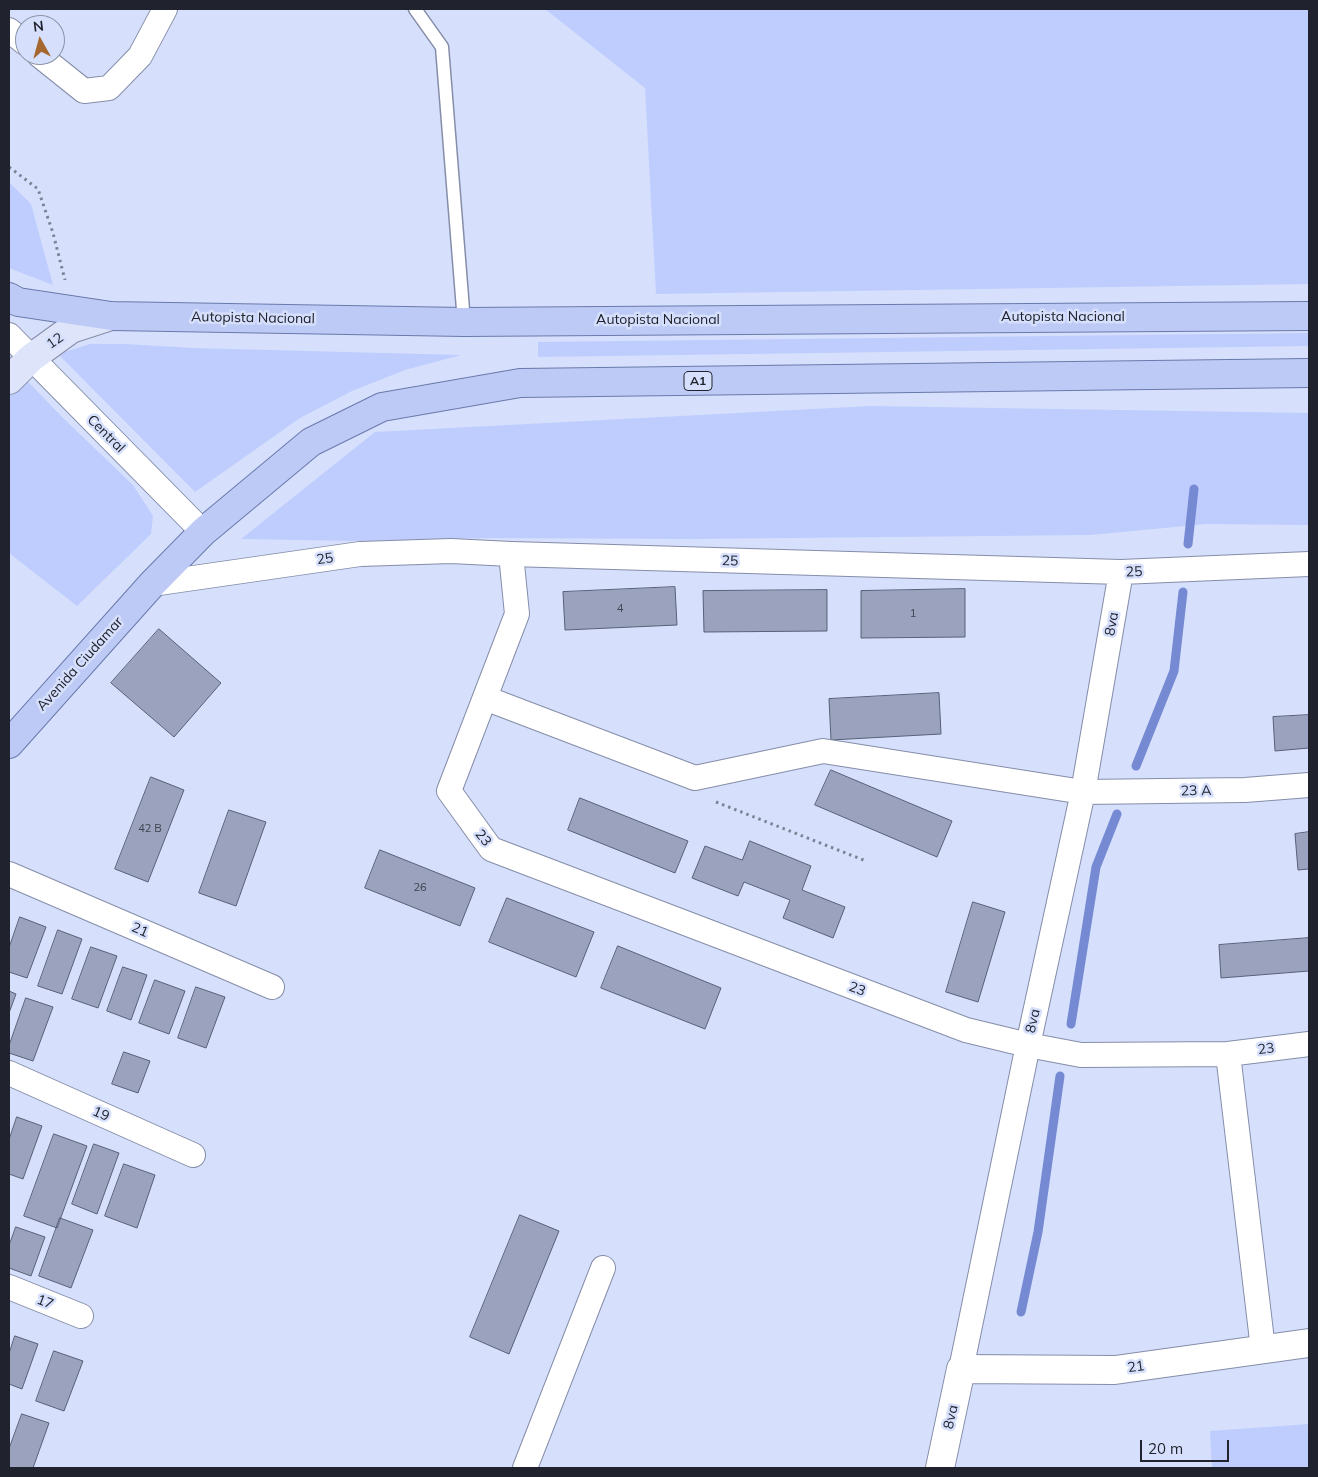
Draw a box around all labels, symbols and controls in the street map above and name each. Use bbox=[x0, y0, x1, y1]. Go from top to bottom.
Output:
north arrow bbox=[15, 15, 65, 65]
text: N bbox=[32, 17, 45, 36]
street label: Autopista Nacional bbox=[191, 309, 315, 327]
street label: Autopista Nacional bbox=[1001, 309, 1125, 325]
street label: Autopista Nacional bbox=[596, 312, 720, 328]
street label: 12 bbox=[43, 329, 67, 353]
road number: A1 bbox=[684, 372, 712, 391]
street label: Central bbox=[84, 412, 128, 456]
street label: 25 bbox=[316, 550, 334, 568]
street label: 25 bbox=[721, 552, 739, 570]
street label: 25 bbox=[1125, 563, 1143, 581]
house number: 4 bbox=[617, 602, 623, 616]
house number: 1 bbox=[910, 607, 916, 621]
street label: 8va bbox=[1102, 611, 1122, 637]
street label: Avenida Ciudamar bbox=[33, 614, 127, 714]
street label: 23 A bbox=[1180, 782, 1212, 800]
house number: 42 B bbox=[138, 822, 162, 836]
street label: 23 bbox=[471, 826, 495, 850]
house number: 26 bbox=[413, 881, 427, 895]
street label: 21 bbox=[129, 919, 151, 941]
street label: 23 bbox=[846, 978, 868, 1000]
street label: 8va bbox=[1022, 1007, 1044, 1035]
street label: 23 bbox=[1257, 1040, 1275, 1058]
street label: 19 bbox=[90, 1103, 112, 1125]
street label: 17 bbox=[34, 1291, 56, 1313]
street label: 21 bbox=[1127, 1358, 1145, 1376]
street label: 8va bbox=[940, 1403, 962, 1431]
scale bar bbox=[1143, 1430, 1232, 1462]
text: 20 m bbox=[1148, 1439, 1183, 1458]

